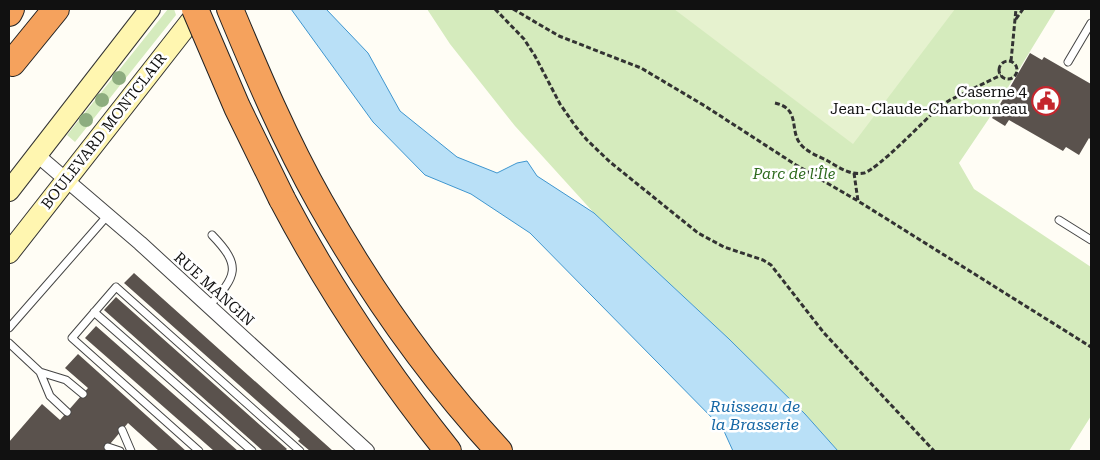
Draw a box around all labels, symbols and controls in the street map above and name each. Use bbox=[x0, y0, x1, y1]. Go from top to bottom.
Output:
street label: BOULEVARD MONTCLAIR bbox=[37, 49, 171, 213]
place label: Caserne 4 Jean-Claude-Charbonneau bbox=[830, 83, 1028, 118]
public building icon: Caserne 4 Jean-Claude-Charbonneau bbox=[1031, 86, 1061, 116]
park label: Parc de l'Île bbox=[752, 165, 836, 183]
street label: RUE MANGIN bbox=[170, 248, 258, 330]
water label: Ruisseau de la Brasserie bbox=[709, 397, 800, 434]

